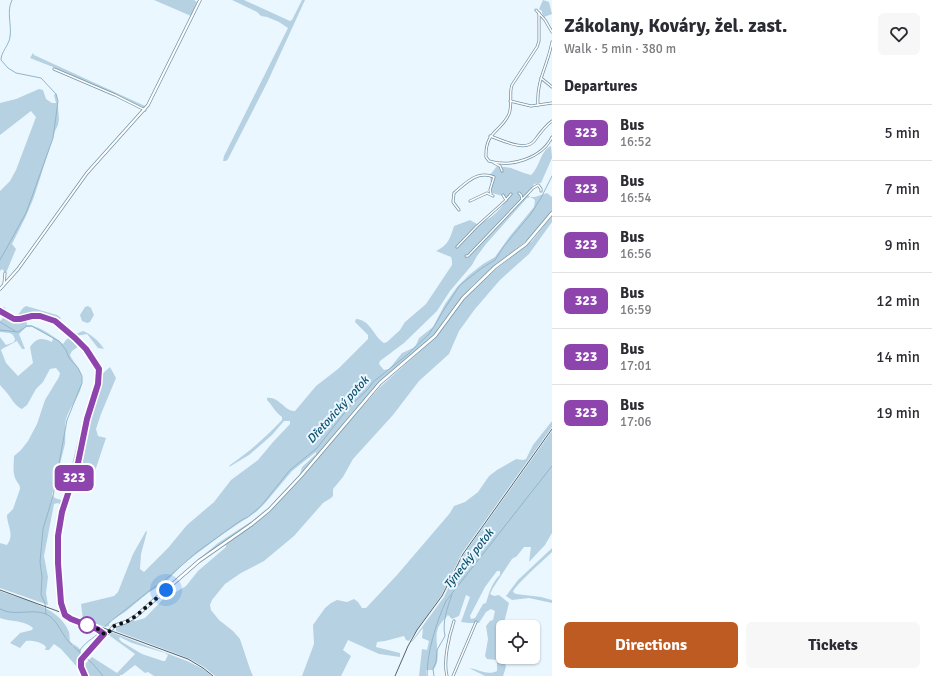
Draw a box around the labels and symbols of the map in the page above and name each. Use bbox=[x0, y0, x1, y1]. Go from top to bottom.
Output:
water label: Dřetovický potok bbox=[304, 372, 373, 447]
line badge: 323 bbox=[51, 465, 97, 491]
water label: Týnecký potok bbox=[441, 525, 498, 592]
your location bbox=[156, 580, 176, 600]
unlabelled marker bbox=[78, 616, 96, 634]

